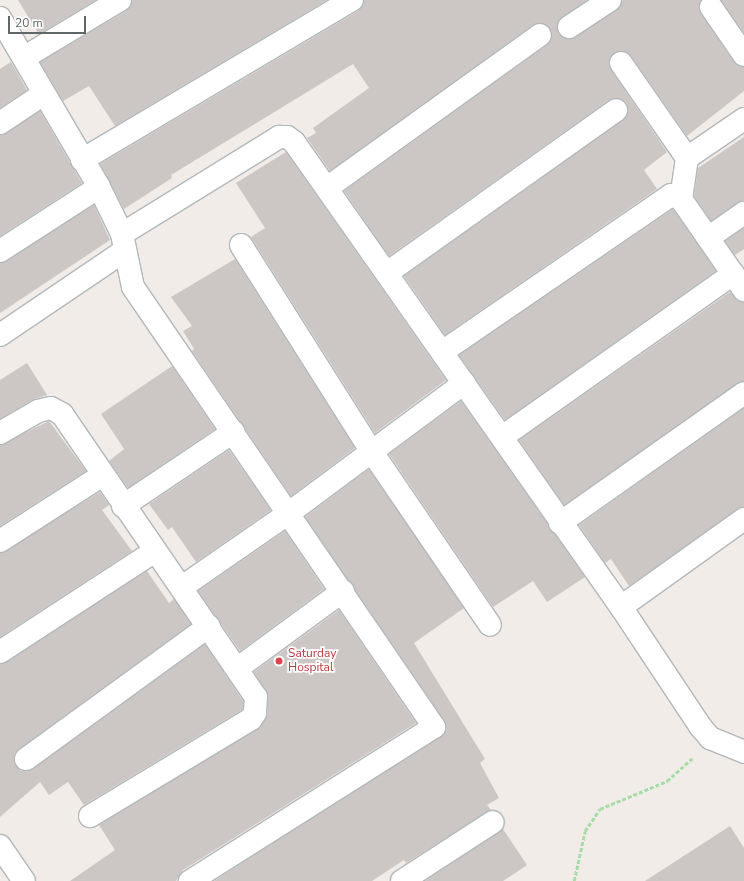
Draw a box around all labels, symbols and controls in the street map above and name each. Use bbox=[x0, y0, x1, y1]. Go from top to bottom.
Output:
scale bar bbox=[10, 8, 88, 34]
text: 20 m bbox=[15, 15, 43, 31]
place label: Saturday Hospital bbox=[288, 647, 336, 675]
marker: Saturday Hospital bbox=[273, 655, 285, 667]

